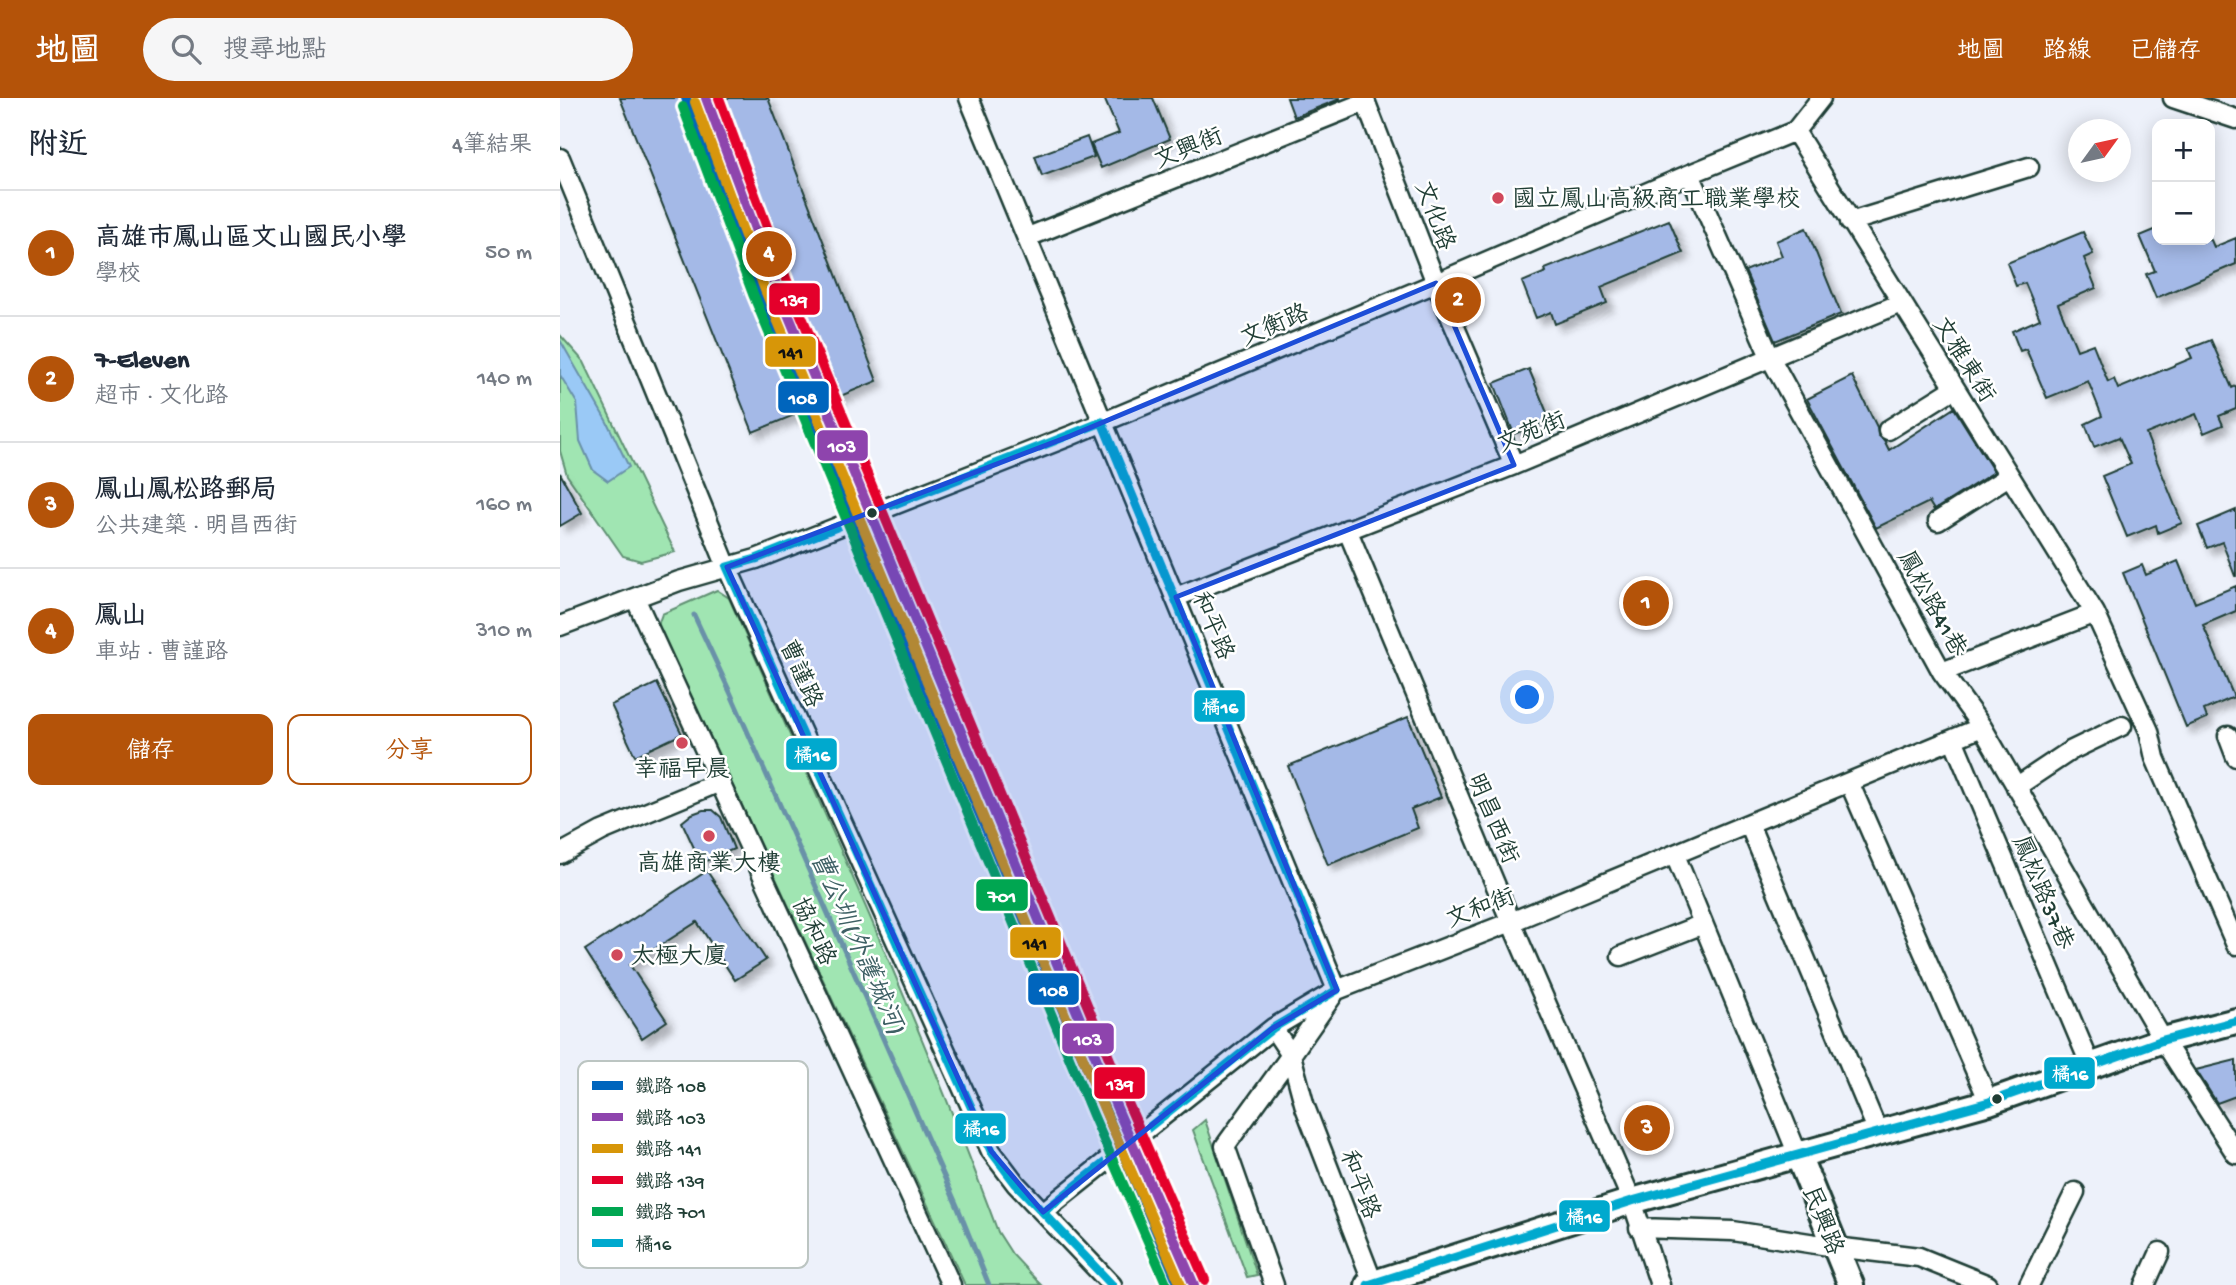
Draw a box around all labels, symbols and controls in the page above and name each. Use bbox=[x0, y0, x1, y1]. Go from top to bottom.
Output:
search box bbox=[143, 18, 633, 81]
icon: search bbox=[167, 30, 205, 68]
text: 地圖 bbox=[35, 35, 101, 73]
text: 搜尋地點 bbox=[223, 37, 327, 68]
text: 地圖 bbox=[1957, 38, 2005, 67]
text: 路線 bbox=[2043, 38, 2091, 67]
text: 已儲存 bbox=[2129, 38, 2201, 67]
north arrow bbox=[2068, 119, 2131, 182]
map controls bbox=[2152, 119, 2215, 245]
button: + bbox=[2152, 119, 2215, 182]
street label: 文興街 bbox=[1151, 123, 1228, 177]
text: 附近 bbox=[28, 130, 88, 165]
text: 4筆結果 bbox=[452, 133, 532, 160]
street label: 文化路 bbox=[1406, 177, 1461, 255]
button: − bbox=[2152, 182, 2215, 245]
place label: 國立鳳山高級商工職業學校 bbox=[1512, 186, 1800, 216]
marker: 國立鳳山高級商工職業學校 bbox=[1490, 190, 1506, 206]
text: 高雄市鳳山區文山國民小學 bbox=[95, 225, 407, 256]
pin: 4 bbox=[746, 228, 792, 280]
text: 1 bbox=[46, 240, 56, 267]
text: 50 m bbox=[485, 240, 532, 267]
text: 學校 bbox=[95, 262, 141, 289]
pin: 2 bbox=[1435, 274, 1481, 326]
line badge: 139 bbox=[768, 282, 821, 316]
text: 139 bbox=[779, 291, 808, 314]
street label: 文衡路 bbox=[1236, 298, 1314, 355]
street label: 文雅東街 bbox=[1924, 312, 2001, 409]
line badge: 141 bbox=[764, 335, 817, 368]
text: 141 bbox=[778, 343, 803, 366]
text: 7-Eleven bbox=[95, 347, 189, 378]
text: 2 bbox=[45, 366, 57, 393]
text: 140 m bbox=[477, 366, 532, 393]
line badge: 108 bbox=[777, 380, 830, 414]
text: 超市 · 文化路 bbox=[95, 384, 228, 411]
text: 108 bbox=[788, 389, 818, 412]
street label: 文苑街 bbox=[1493, 406, 1571, 461]
line badge: 103 bbox=[816, 429, 869, 462]
text: 103 bbox=[827, 437, 856, 460]
text: 鳳山鳳松路郵局 bbox=[95, 477, 277, 508]
text: 3 bbox=[45, 492, 57, 519]
text: 160 m bbox=[476, 492, 532, 519]
unlabelled marker bbox=[865, 506, 879, 520]
text: 公共建築 · 明昌西街 bbox=[95, 514, 297, 541]
street label: 鳳松路41巷 bbox=[1889, 546, 1973, 663]
pin: 1 bbox=[1623, 577, 1669, 629]
street label: 和平路 bbox=[1183, 587, 1240, 665]
text: 鳳山 bbox=[95, 603, 147, 634]
text: 4 bbox=[46, 618, 56, 645]
text: 310 m bbox=[476, 618, 532, 645]
street label: 曹謹路 bbox=[771, 635, 829, 713]
text: 車站 · 曹謹路 bbox=[95, 640, 228, 667]
your location bbox=[1510, 680, 1544, 714]
line badge: 橘16 bbox=[1193, 689, 1246, 723]
text: 橘16 bbox=[1202, 698, 1239, 721]
button: 儲存 bbox=[28, 714, 273, 785]
button: 分享 bbox=[287, 714, 532, 785]
marker: 幸福早晨 bbox=[674, 735, 690, 751]
line badge: 橘16 bbox=[785, 737, 838, 771]
text: 橘16 bbox=[794, 746, 831, 769]
place label: 幸福早晨 bbox=[634, 756, 730, 786]
street label: 明昌西街 bbox=[1459, 770, 1523, 869]
marker: 高雄商業大樓 bbox=[701, 828, 717, 844]
street label: 鳳松路37巷 bbox=[2004, 831, 2080, 955]
water label: 曹公圳(外護城河) bbox=[801, 847, 911, 1041]
place label: 高雄商業大樓 bbox=[637, 850, 781, 880]
line badge: 701 bbox=[975, 878, 1029, 912]
street label: 文和街 bbox=[1442, 883, 1520, 937]
text: 701 bbox=[987, 887, 1016, 910]
street label: 協和路 bbox=[783, 893, 842, 971]
line badge: 141 bbox=[1009, 926, 1062, 959]
text: 141 bbox=[1022, 934, 1047, 957]
place label: 太極大廈 bbox=[631, 943, 727, 973]
marker: 太極大廈 bbox=[609, 947, 625, 963]
line badge: 108 bbox=[1027, 972, 1080, 1006]
text: 108 bbox=[1039, 981, 1069, 1004]
line badge: 103 bbox=[1061, 1022, 1115, 1055]
text: 103 bbox=[1073, 1030, 1102, 1053]
line badge: 橘16 bbox=[2043, 1056, 2096, 1090]
legend bbox=[578, 1061, 808, 1268]
text: 橘16 bbox=[2052, 1065, 2089, 1088]
line badge: 139 bbox=[1093, 1066, 1146, 1100]
text: 139 bbox=[1105, 1075, 1134, 1098]
text: 鐵路 108 bbox=[635, 1076, 706, 1100]
unlabelled marker bbox=[1990, 1092, 2004, 1106]
pin: 3 bbox=[1624, 1102, 1670, 1154]
text: 鐵路 103 bbox=[635, 1108, 706, 1132]
line badge: 橘16 bbox=[954, 1112, 1007, 1145]
text: 橘16 bbox=[963, 1120, 1000, 1143]
text: 鐵路 141 bbox=[635, 1139, 702, 1163]
street label: 和平路 bbox=[1331, 1146, 1386, 1224]
text: 鐵路 139 bbox=[635, 1171, 705, 1195]
street label: 民興路 bbox=[1794, 1182, 1850, 1260]
line badge: 橘16 bbox=[1558, 1199, 1611, 1233]
text: 鐵路 701 bbox=[635, 1202, 706, 1226]
text: 橘16 bbox=[1566, 1208, 1603, 1231]
text: 橘16 bbox=[635, 1235, 672, 1258]

